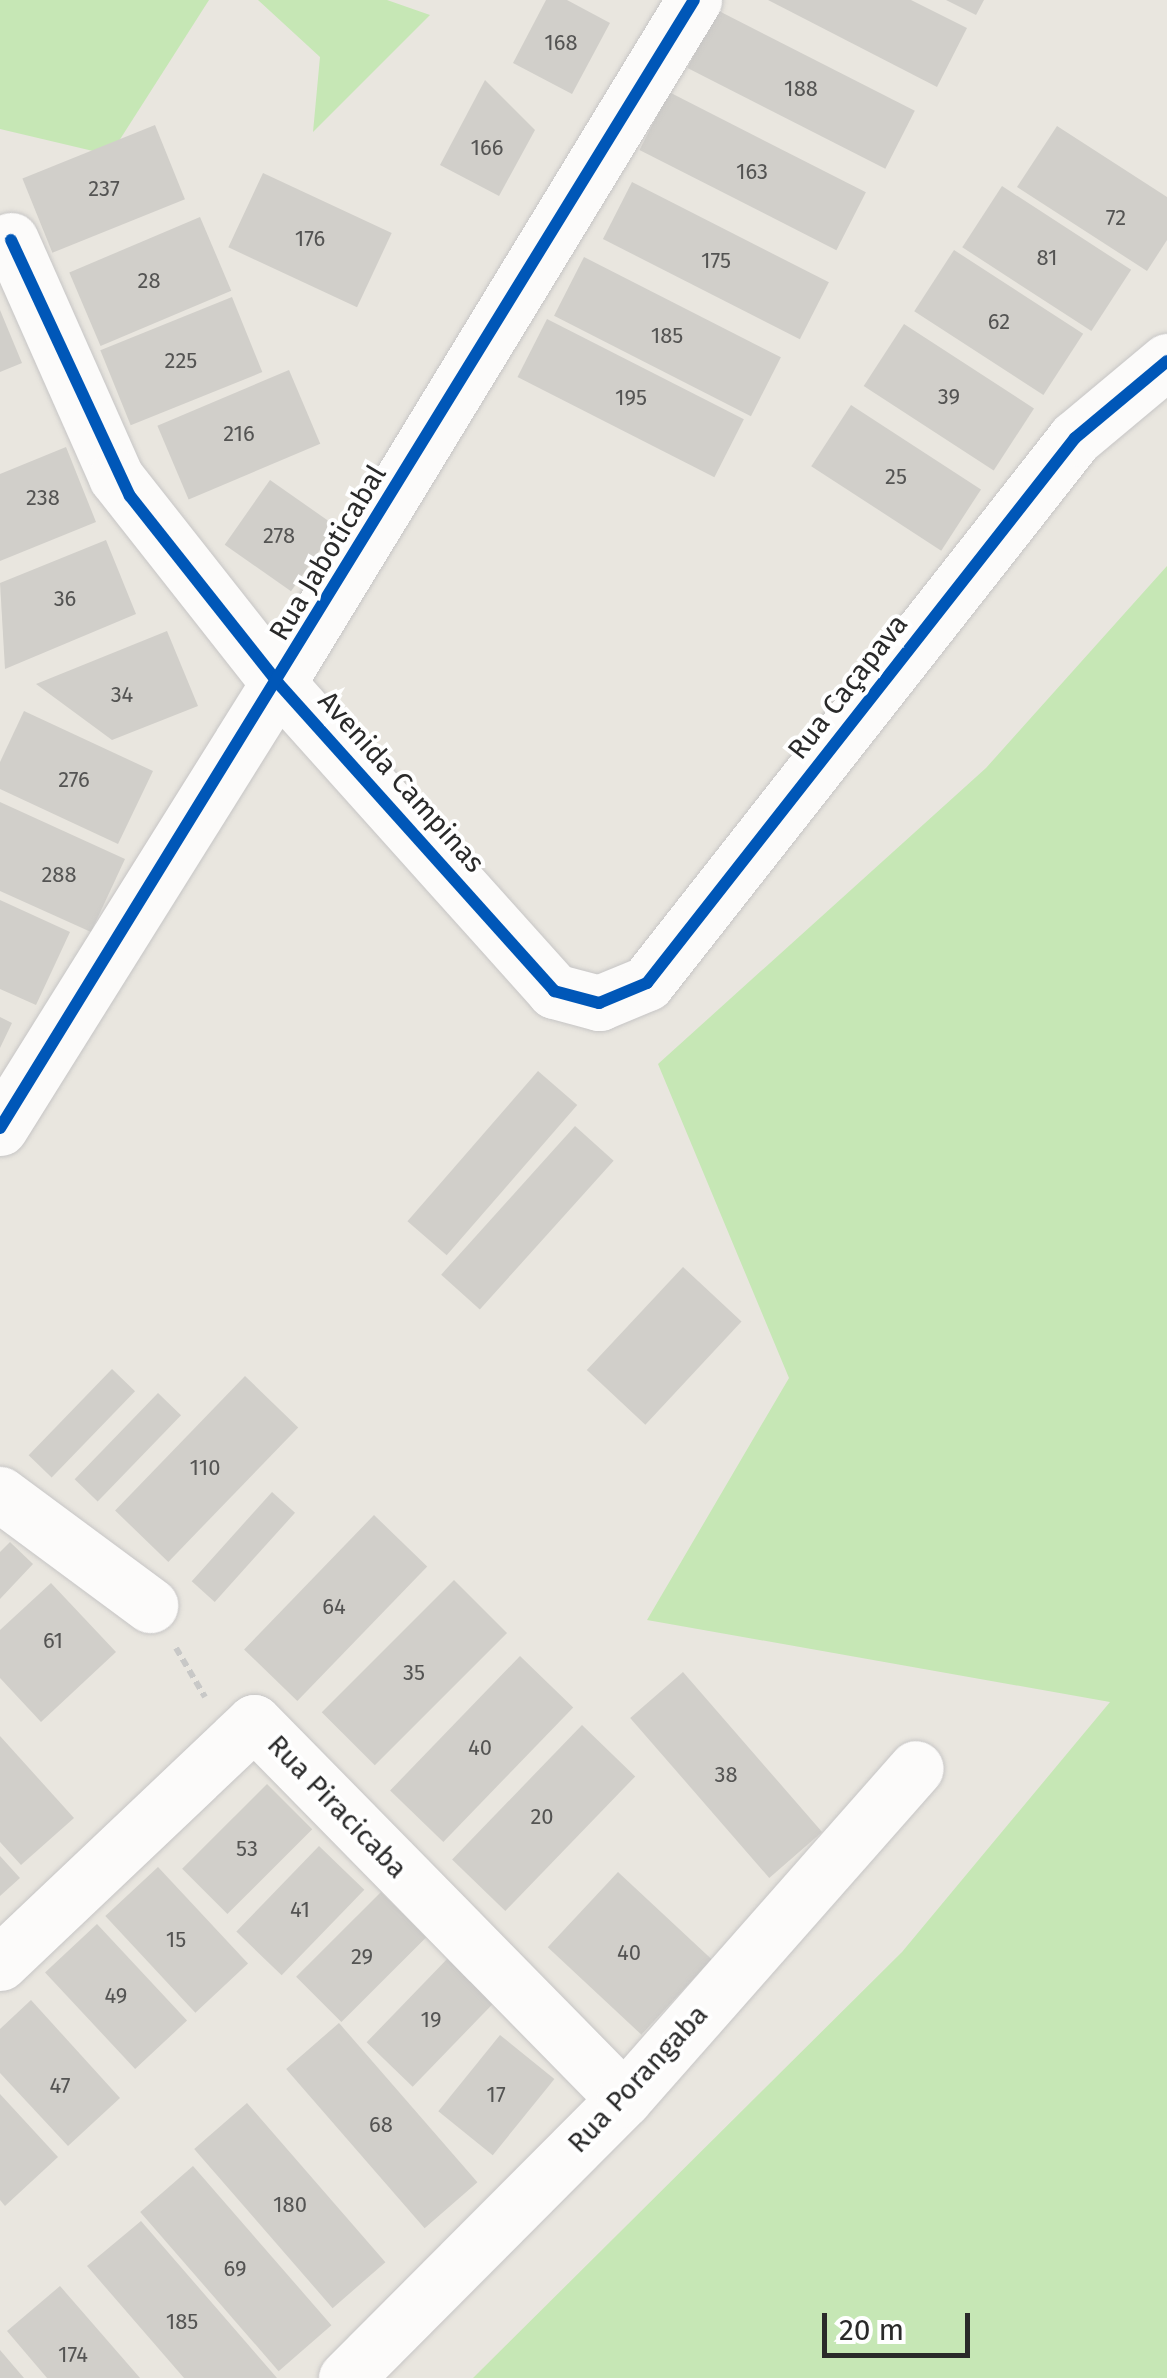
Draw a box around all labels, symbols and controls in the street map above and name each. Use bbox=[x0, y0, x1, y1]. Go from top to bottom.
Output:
house number: 168 bbox=[544, 30, 578, 56]
house number: 188 bbox=[784, 76, 818, 102]
house number: 166 bbox=[471, 135, 503, 161]
house number: 163 bbox=[736, 159, 768, 185]
house number: 237 bbox=[88, 176, 120, 202]
house number: 72 bbox=[1106, 205, 1126, 231]
house number: 176 bbox=[295, 226, 325, 252]
house number: 81 bbox=[1037, 245, 1057, 271]
house number: 175 bbox=[701, 248, 731, 274]
house number: 28 bbox=[137, 268, 161, 294]
house number: 62 bbox=[988, 309, 1010, 335]
house number: 185 bbox=[651, 323, 683, 349]
house number: 225 bbox=[165, 348, 197, 374]
house number: 39 bbox=[938, 384, 960, 410]
house number: 195 bbox=[615, 385, 647, 411]
house number: 216 bbox=[223, 421, 255, 447]
street label: Rua Jaboticabal bbox=[262, 459, 394, 647]
house number: 25 bbox=[885, 464, 907, 490]
house number: 238 bbox=[26, 485, 60, 511]
house number: 278 bbox=[263, 523, 295, 549]
house number: 36 bbox=[54, 586, 76, 612]
street label: Rua Caçapava bbox=[781, 608, 915, 766]
house number: 34 bbox=[111, 682, 133, 708]
street label: Avenida Campinas bbox=[311, 684, 491, 880]
house number: 276 bbox=[58, 767, 90, 793]
house number: 288 bbox=[41, 862, 77, 888]
house number: 110 bbox=[189, 1455, 221, 1481]
house number: 64 bbox=[322, 1594, 346, 1620]
house number: 61 bbox=[43, 1628, 63, 1654]
house number: 35 bbox=[403, 1660, 425, 1686]
street label: Rua Piracicaba bbox=[260, 1728, 414, 1886]
house number: 40 bbox=[468, 1735, 492, 1761]
house number: 38 bbox=[714, 1762, 738, 1788]
house number: 20 bbox=[530, 1804, 554, 1830]
house number: 53 bbox=[236, 1836, 258, 1862]
house number: 41 bbox=[290, 1897, 310, 1923]
house number: 15 bbox=[166, 1927, 186, 1953]
house number: 40 bbox=[617, 1940, 641, 1966]
house number: 29 bbox=[351, 1944, 373, 1970]
house number: 49 bbox=[105, 1983, 127, 2009]
street label: Rua Porangaba bbox=[561, 1998, 715, 2160]
house number: 19 bbox=[420, 2007, 442, 2033]
house number: 47 bbox=[50, 2073, 70, 2099]
house number: 17 bbox=[486, 2082, 506, 2108]
house number: 68 bbox=[369, 2112, 393, 2138]
house number: 180 bbox=[273, 2192, 307, 2218]
house number: 69 bbox=[224, 2256, 246, 2282]
scale bar bbox=[827, 2293, 974, 2355]
house number: 185 bbox=[166, 2309, 198, 2335]
text: 20 m bbox=[839, 2312, 904, 2348]
house number: 174 bbox=[58, 2342, 88, 2368]

